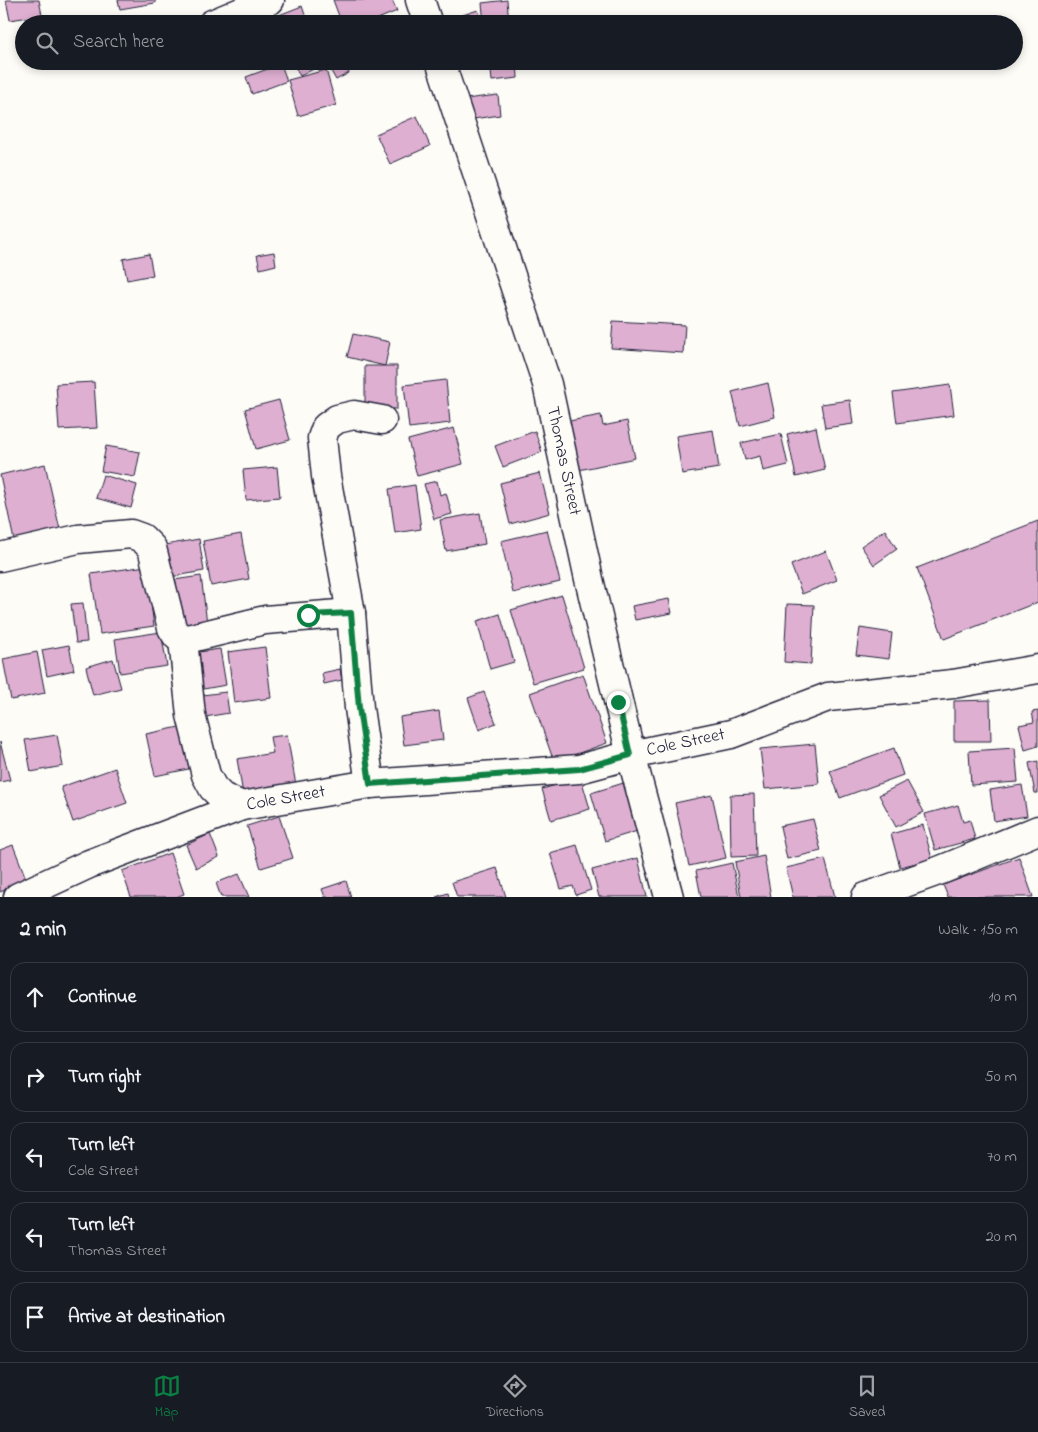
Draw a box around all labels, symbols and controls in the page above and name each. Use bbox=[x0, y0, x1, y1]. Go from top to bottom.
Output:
search box bbox=[15, 15, 1023, 70]
icon: search bbox=[33, 29, 61, 57]
text: Search here bbox=[73, 29, 164, 56]
street label: Thomas Street bbox=[539, 404, 587, 518]
route start bbox=[297, 604, 320, 627]
route end bbox=[607, 691, 630, 714]
street label: Cole Street bbox=[644, 722, 728, 764]
street label: Cole Street bbox=[245, 779, 327, 819]
text: 2 min bbox=[20, 915, 66, 945]
text: Walk · 150 m bbox=[938, 918, 1018, 942]
icon: ahead bbox=[21, 983, 49, 1011]
text: Continue bbox=[68, 984, 136, 1011]
text: 10 m bbox=[989, 985, 1017, 1009]
icon: right bbox=[21, 1063, 49, 1091]
text: Turn right bbox=[68, 1064, 141, 1091]
text: 50 m bbox=[985, 1065, 1017, 1089]
text: Turn left bbox=[68, 1132, 135, 1159]
icon: left bbox=[21, 1143, 49, 1171]
text: 70 m bbox=[987, 1145, 1017, 1169]
text: Cole Street bbox=[68, 1159, 139, 1183]
text: Turn left bbox=[68, 1212, 135, 1239]
icon: left bbox=[21, 1223, 49, 1251]
text: 20 m bbox=[986, 1225, 1017, 1249]
text: Thomas Street bbox=[68, 1239, 167, 1263]
icon: arrive bbox=[21, 1303, 49, 1331]
text: Arrive at destination bbox=[68, 1304, 225, 1331]
tab: Map bbox=[153, 1372, 181, 1423]
tab: Directions bbox=[486, 1372, 544, 1423]
tab: Saved bbox=[849, 1372, 885, 1423]

